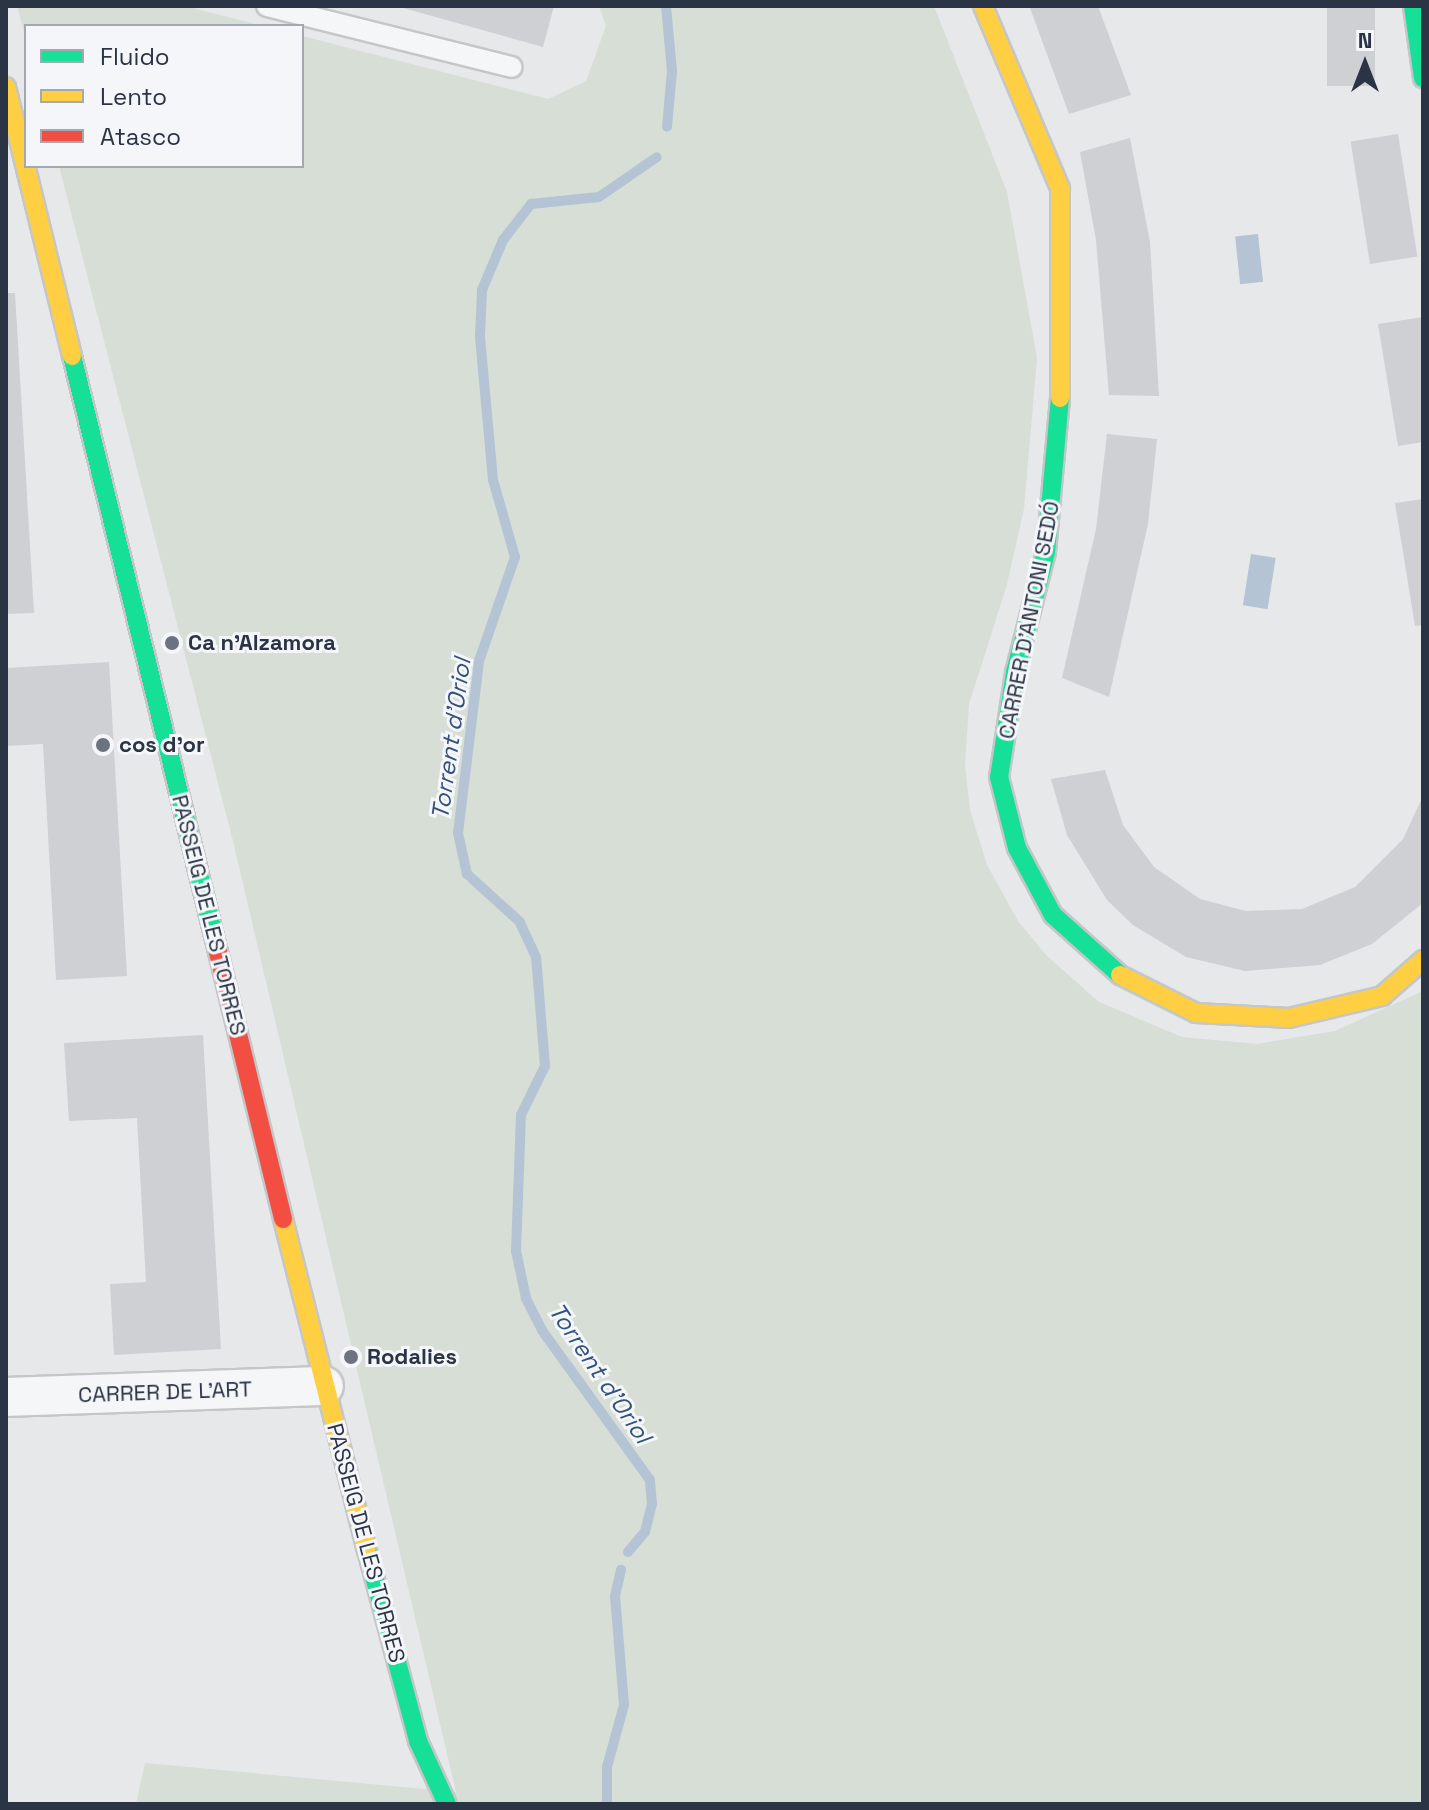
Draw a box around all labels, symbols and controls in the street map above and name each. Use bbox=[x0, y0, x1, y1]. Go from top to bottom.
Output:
legend bbox=[24, 24, 304, 168]
north arrow bbox=[1325, 24, 1405, 104]
text: N bbox=[1358, 26, 1372, 54]
text: Fluido bbox=[100, 41, 170, 72]
text: Lento bbox=[100, 81, 167, 112]
text: Atasco bbox=[100, 121, 181, 152]
street label: CARRER D'ANTONI SEDÓ bbox=[993, 499, 1065, 741]
place label: Ca n'Alzamora bbox=[188, 630, 336, 656]
marker: Ca n'Alzamora bbox=[163, 634, 181, 652]
water label: Torrent d'Oriol bbox=[425, 656, 477, 822]
place label: cos d'or bbox=[119, 732, 205, 758]
marker: cos d'or bbox=[94, 736, 112, 754]
street label: PASSEIG DE LES TORRES bbox=[166, 792, 252, 1038]
water label: Torrent d'Oriol bbox=[542, 1297, 658, 1449]
place label: Rodalies bbox=[367, 1344, 457, 1370]
marker: Rodalies bbox=[342, 1348, 360, 1366]
street label: CARRER DE L'ART bbox=[78, 1376, 252, 1408]
street label: PASSEIG DE LES TORRES bbox=[321, 1420, 411, 1666]

